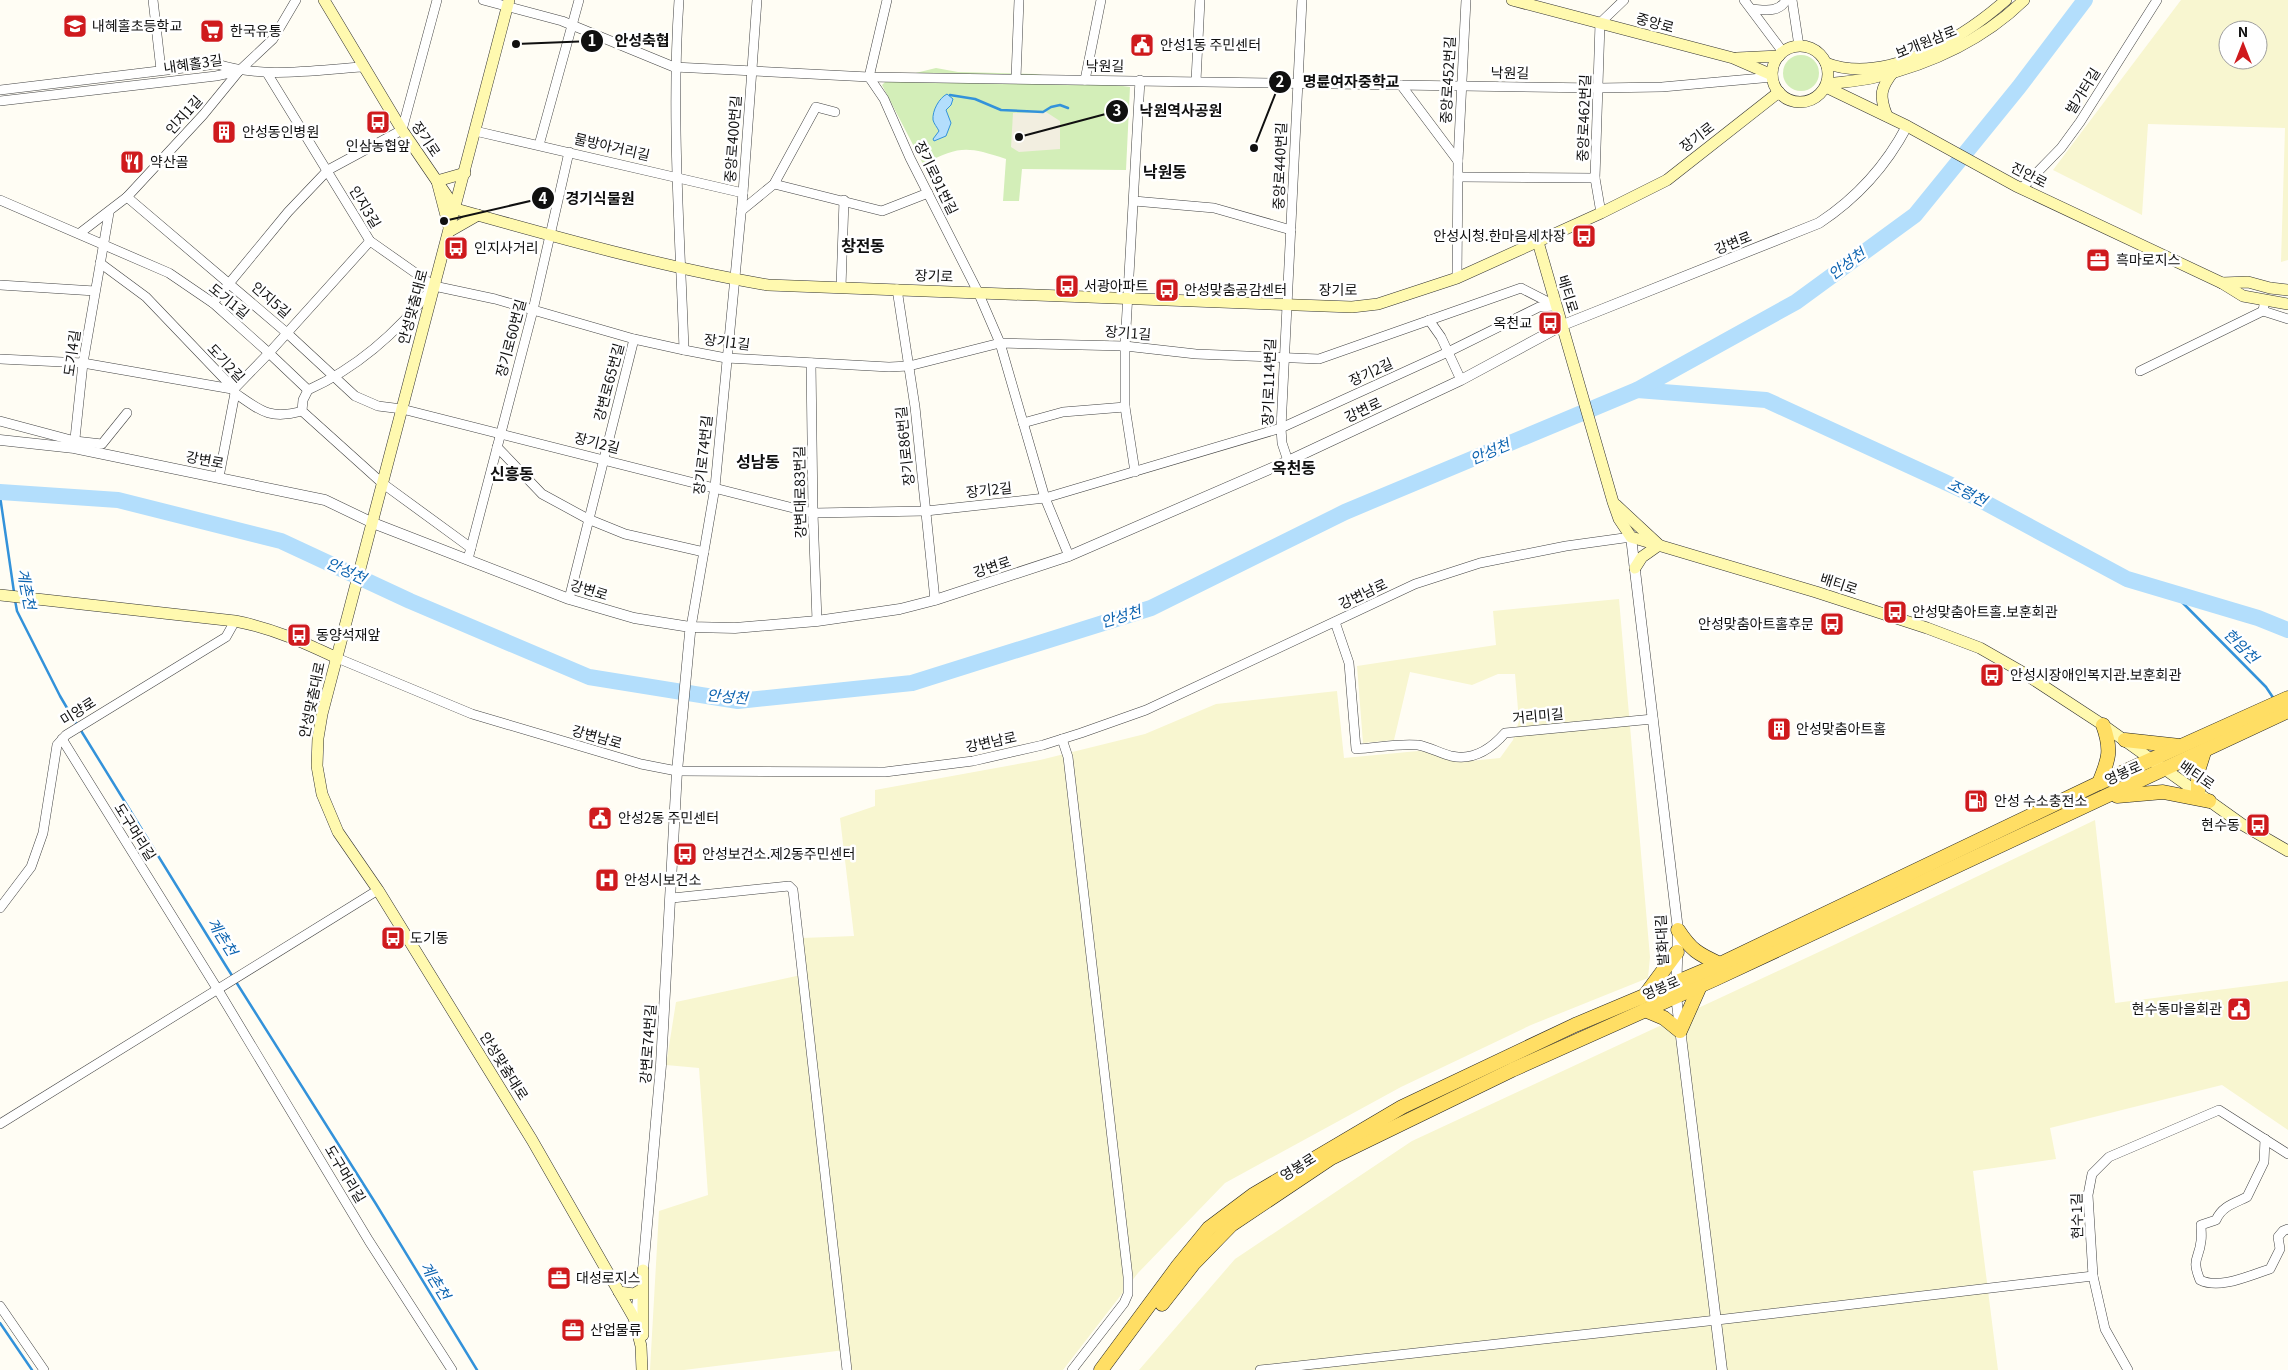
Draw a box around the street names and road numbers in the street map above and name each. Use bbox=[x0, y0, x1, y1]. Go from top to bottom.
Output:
street label: 중앙로 bbox=[1634, 7, 1677, 37]
street label: 보개원삼로 bbox=[1892, 20, 1959, 62]
street label: 중앙로452번길 bbox=[1435, 36, 1459, 124]
street label: 내혜홀3길 bbox=[162, 49, 224, 77]
street label: 낙원길 bbox=[1086, 55, 1125, 75]
street label: 낙원길 bbox=[1491, 62, 1530, 82]
street label: 벌가터길 bbox=[2060, 63, 2104, 118]
street label: 중앙로462번길 bbox=[1571, 74, 1595, 162]
street label: 인지1길 bbox=[160, 90, 206, 138]
street label: 중앙로400번길 bbox=[719, 94, 745, 183]
street label: 장기로 bbox=[1675, 116, 1718, 156]
street label: 장기로 bbox=[408, 117, 446, 160]
street label: 중앙로440번길 bbox=[1267, 122, 1291, 210]
street label: 물방아거리길 bbox=[572, 128, 652, 164]
street label: 장기로91번길 bbox=[910, 137, 963, 218]
street label: 진안로 bbox=[2008, 156, 2051, 192]
street label: 인지3길 bbox=[345, 181, 386, 232]
street label: 강변로 bbox=[1711, 226, 1754, 259]
street label: 장기로 bbox=[914, 264, 954, 286]
street label: 안성맞춤대로 bbox=[392, 267, 432, 347]
street label: 배티로 bbox=[1554, 272, 1584, 315]
street label: 인지5길 bbox=[248, 276, 296, 322]
street label: 도기1길 bbox=[205, 278, 254, 323]
street label: 장기로 bbox=[1319, 279, 1357, 299]
street label: 장기로60번길 bbox=[490, 297, 530, 379]
street label: 장기1길 bbox=[1104, 320, 1152, 344]
street label: 도기4길 bbox=[58, 328, 84, 377]
street label: 장기1길 bbox=[703, 328, 751, 354]
street label: 장기로114번길 bbox=[1256, 338, 1280, 426]
street label: 도기2길 bbox=[204, 339, 250, 386]
street label: 강변로65번길 bbox=[588, 341, 628, 423]
street label: 장기2길 bbox=[1345, 352, 1396, 390]
street label: 강변로 bbox=[1341, 392, 1384, 426]
street label: 장기로86번길 bbox=[890, 405, 918, 487]
street label: 장기로74번길 bbox=[688, 414, 716, 496]
street label: 장기2길 bbox=[572, 427, 622, 457]
street label: 강변대로83번길 bbox=[788, 445, 810, 539]
street label: 강변로 bbox=[184, 446, 226, 473]
street label: 장기2길 bbox=[965, 477, 1013, 501]
street label: 강변로 bbox=[970, 551, 1013, 582]
street label: 배티로 bbox=[1818, 568, 1861, 599]
street label: 강변남로 bbox=[1335, 573, 1390, 613]
street label: 강변로 bbox=[568, 574, 611, 604]
street label: 안성맞춤대로 bbox=[293, 660, 329, 740]
street label: 미양로 bbox=[56, 691, 99, 729]
street label: 거리미길 bbox=[1511, 703, 1564, 727]
street label: 강변남로 bbox=[570, 719, 625, 753]
street label: 강변남로 bbox=[964, 726, 1018, 756]
street label: 영봉로 bbox=[2101, 755, 2144, 789]
street label: 배티로 bbox=[2176, 755, 2219, 794]
street label: 도구머리길 bbox=[110, 799, 161, 864]
street label: 발화대길 bbox=[1650, 914, 1672, 966]
street label: 영봉로 bbox=[1639, 970, 1682, 1004]
street label: 강변로74번길 bbox=[634, 1003, 660, 1085]
street label: 안성맞춤대로 bbox=[476, 1027, 534, 1104]
street label: 도구머리길 bbox=[321, 1141, 371, 1206]
street label: 영봉로 bbox=[1276, 1147, 1319, 1185]
street label: 현수1길 bbox=[2066, 1193, 2086, 1239]

